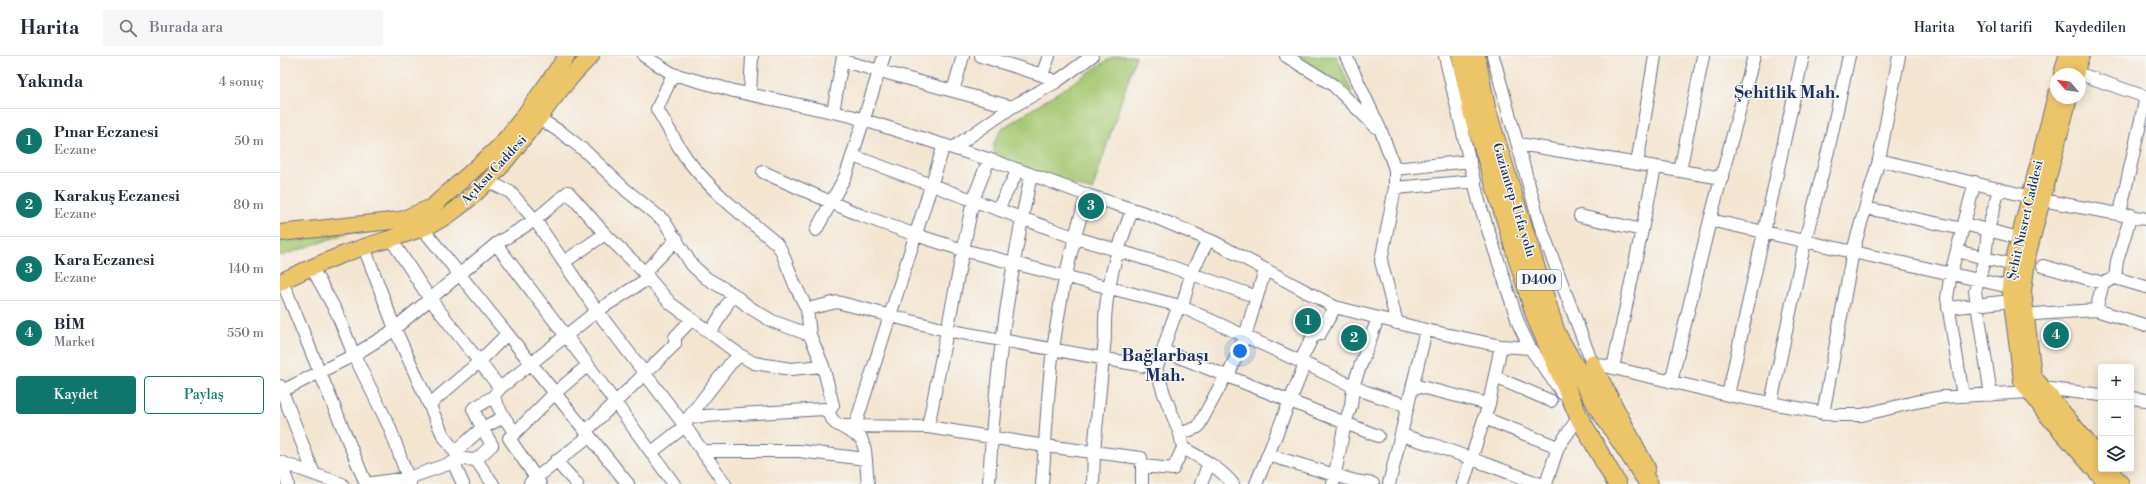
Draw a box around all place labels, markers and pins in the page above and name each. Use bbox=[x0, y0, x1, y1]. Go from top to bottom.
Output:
pin: 3 bbox=[1078, 191, 1104, 221]
pin: 1 bbox=[1295, 306, 1321, 336]
pin: 4 bbox=[2043, 320, 2069, 350]
pin: 2 bbox=[1341, 323, 1367, 353]

